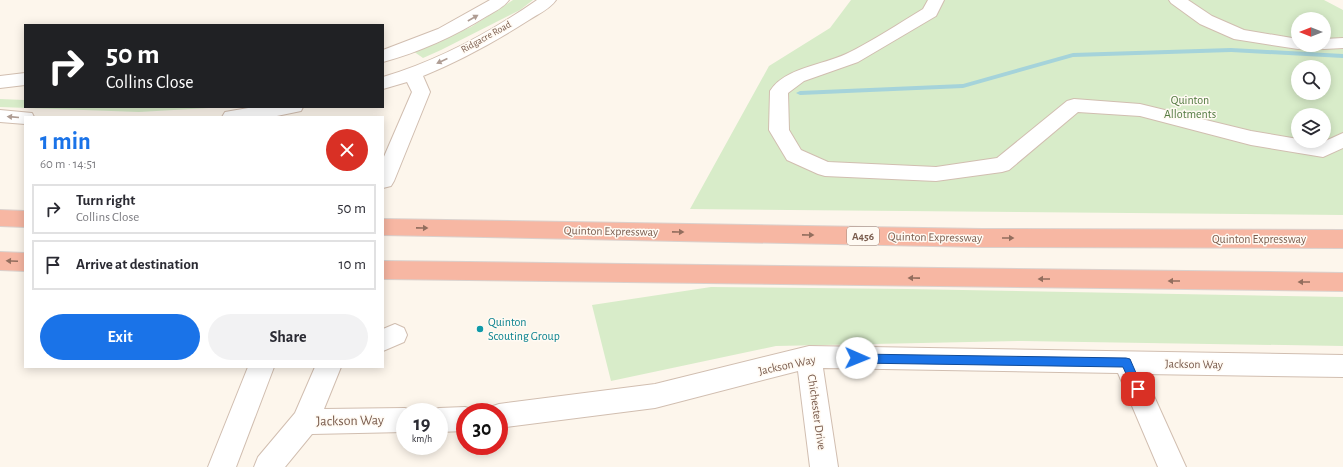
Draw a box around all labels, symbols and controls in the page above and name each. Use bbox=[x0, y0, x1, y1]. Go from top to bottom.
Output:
north arrow bbox=[1291, 12, 1331, 52]
map controls bbox=[1291, 12, 1331, 148]
one-way arrow bbox=[467, 14, 479, 21]
street label: Ridgacre Road bbox=[459, 19, 513, 55]
icon: right bbox=[40, 40, 92, 92]
text: 50 m bbox=[106, 41, 160, 69]
one-way arrow bbox=[436, 58, 447, 64]
button: search bbox=[1291, 60, 1331, 100]
text: Collins Close bbox=[106, 74, 194, 92]
park label: Quinton Allotments bbox=[1164, 94, 1216, 120]
button: layers bbox=[1291, 108, 1331, 148]
one-way arrow bbox=[6, 114, 19, 121]
button: close bbox=[326, 129, 368, 171]
text: 1 min bbox=[40, 130, 91, 154]
text: 60 m · 14:51 bbox=[40, 158, 96, 171]
text: Turn right bbox=[76, 193, 135, 208]
icon: right bbox=[42, 198, 64, 220]
text: 50 m bbox=[337, 201, 366, 216]
text: Collins Close bbox=[76, 211, 139, 224]
street label: Quinton Expressway bbox=[564, 224, 658, 239]
one-way arrow bbox=[416, 225, 429, 231]
road number: A456 bbox=[847, 227, 879, 245]
one-way arrow bbox=[672, 229, 685, 235]
street label: Quinton Expressway bbox=[888, 230, 982, 245]
one-way arrow bbox=[802, 231, 814, 238]
street label: Quinton Expressway bbox=[1212, 233, 1306, 246]
one-way arrow bbox=[1002, 235, 1015, 241]
icon: arrive bbox=[42, 254, 64, 276]
text: Arrive at destination bbox=[76, 257, 199, 272]
text: 10 m bbox=[338, 257, 366, 272]
one-way arrow bbox=[6, 258, 19, 264]
one-way arrow bbox=[907, 275, 920, 281]
one-way arrow bbox=[1038, 276, 1050, 283]
one-way arrow bbox=[1167, 278, 1180, 284]
one-way arrow bbox=[1297, 279, 1310, 285]
button: Exit bbox=[40, 314, 200, 360]
button: Share bbox=[208, 314, 368, 360]
place label: Quinton Scouting Group bbox=[488, 316, 560, 342]
marker: Quinton Scouting Group bbox=[475, 324, 485, 334]
position arrow bbox=[836, 337, 878, 379]
street label: Jackson Way bbox=[757, 353, 817, 378]
street label: Jackson Way bbox=[1165, 357, 1223, 372]
pin bbox=[1121, 372, 1155, 406]
street label: Chichester Drive bbox=[806, 373, 828, 451]
icon: arrive bbox=[1127, 378, 1149, 400]
speed limit sign: 30 bbox=[456, 403, 508, 455]
street label: Jackson Way bbox=[316, 413, 384, 429]
text: 19 bbox=[414, 414, 430, 434]
text: km/h bbox=[412, 434, 432, 444]

